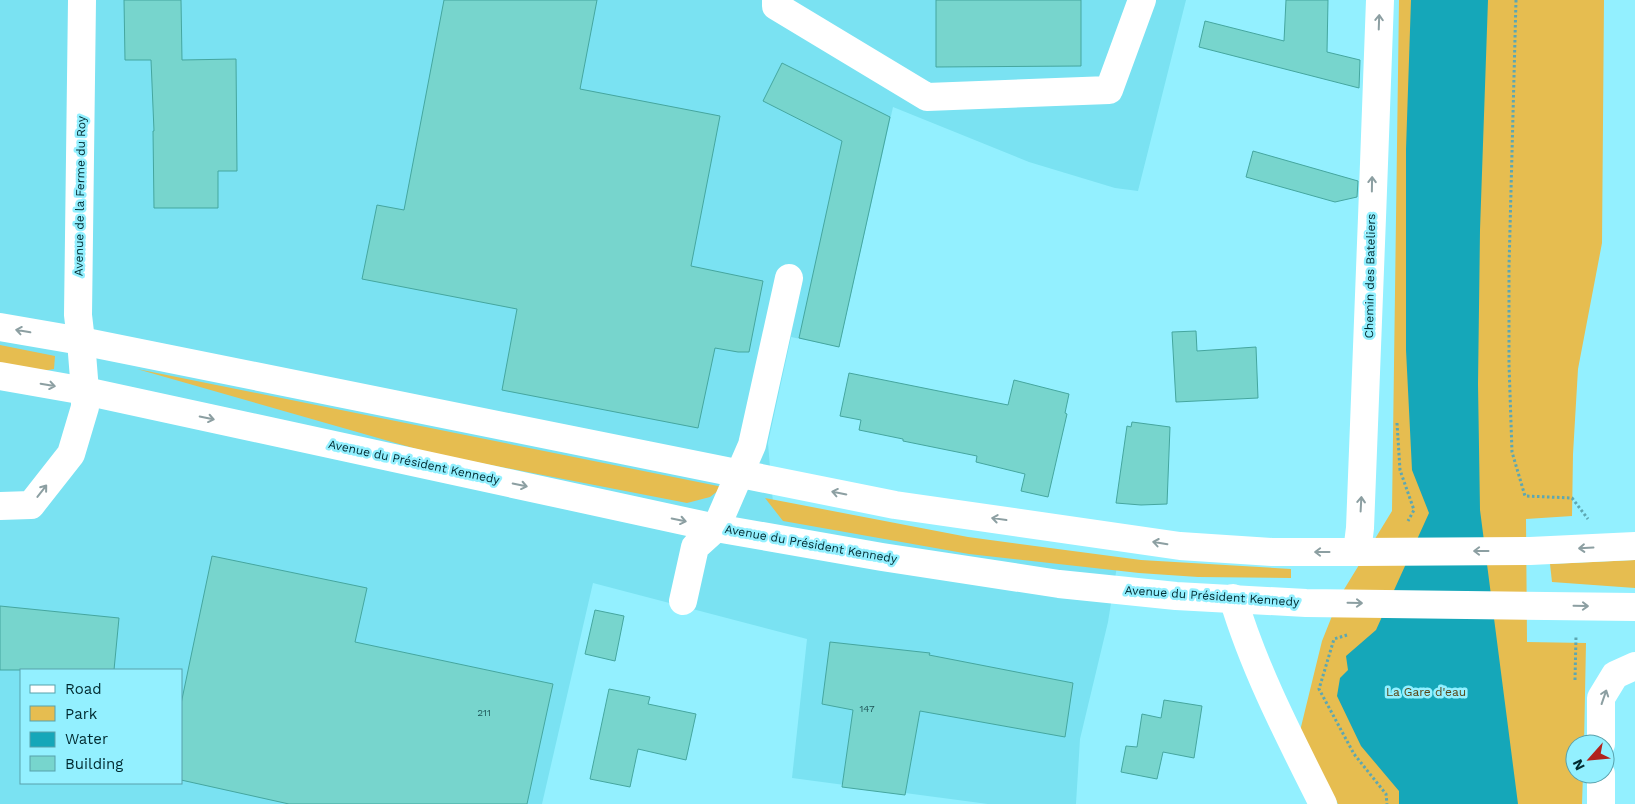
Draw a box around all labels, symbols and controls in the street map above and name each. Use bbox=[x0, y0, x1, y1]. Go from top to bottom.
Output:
one-way arrow bbox=[1374, 14, 1383, 30]
street label: Avenue de la Ferme du Roy bbox=[72, 115, 88, 276]
one-way arrow bbox=[1367, 176, 1377, 192]
street label: Chemin des Bateliers bbox=[1362, 214, 1378, 338]
one-way arrow bbox=[15, 325, 31, 335]
one-way arrow bbox=[40, 380, 56, 390]
one-way arrow bbox=[199, 413, 215, 423]
street label: Avenue du Président Kennedy bbox=[327, 437, 502, 487]
one-way arrow bbox=[511, 481, 527, 490]
one-way arrow bbox=[37, 484, 47, 498]
one-way arrow bbox=[831, 488, 847, 498]
one-way arrow bbox=[1356, 496, 1365, 512]
one-way arrow bbox=[991, 514, 1007, 524]
one-way arrow bbox=[670, 516, 686, 525]
street label: Avenue du Président Kennedy bbox=[724, 522, 899, 566]
one-way arrow bbox=[1152, 538, 1168, 548]
one-way arrow bbox=[1579, 544, 1595, 553]
one-way arrow bbox=[1473, 546, 1490, 556]
one-way arrow bbox=[1314, 547, 1330, 557]
street label: Avenue du Président Kennedy bbox=[1124, 583, 1300, 609]
one-way arrow bbox=[1346, 598, 1362, 608]
one-way arrow bbox=[1573, 601, 1589, 611]
legend bbox=[20, 669, 182, 784]
text: Road bbox=[65, 680, 102, 698]
park label: La Gare d'eau bbox=[1386, 685, 1466, 699]
one-way arrow bbox=[1599, 689, 1609, 705]
house number: 147 bbox=[859, 703, 875, 714]
text: Park bbox=[65, 705, 98, 723]
house number: 211 bbox=[477, 707, 491, 718]
text: Water bbox=[65, 730, 108, 748]
north arrow bbox=[1565, 734, 1615, 784]
text: Building bbox=[65, 755, 123, 773]
text: N bbox=[1569, 757, 1588, 773]

